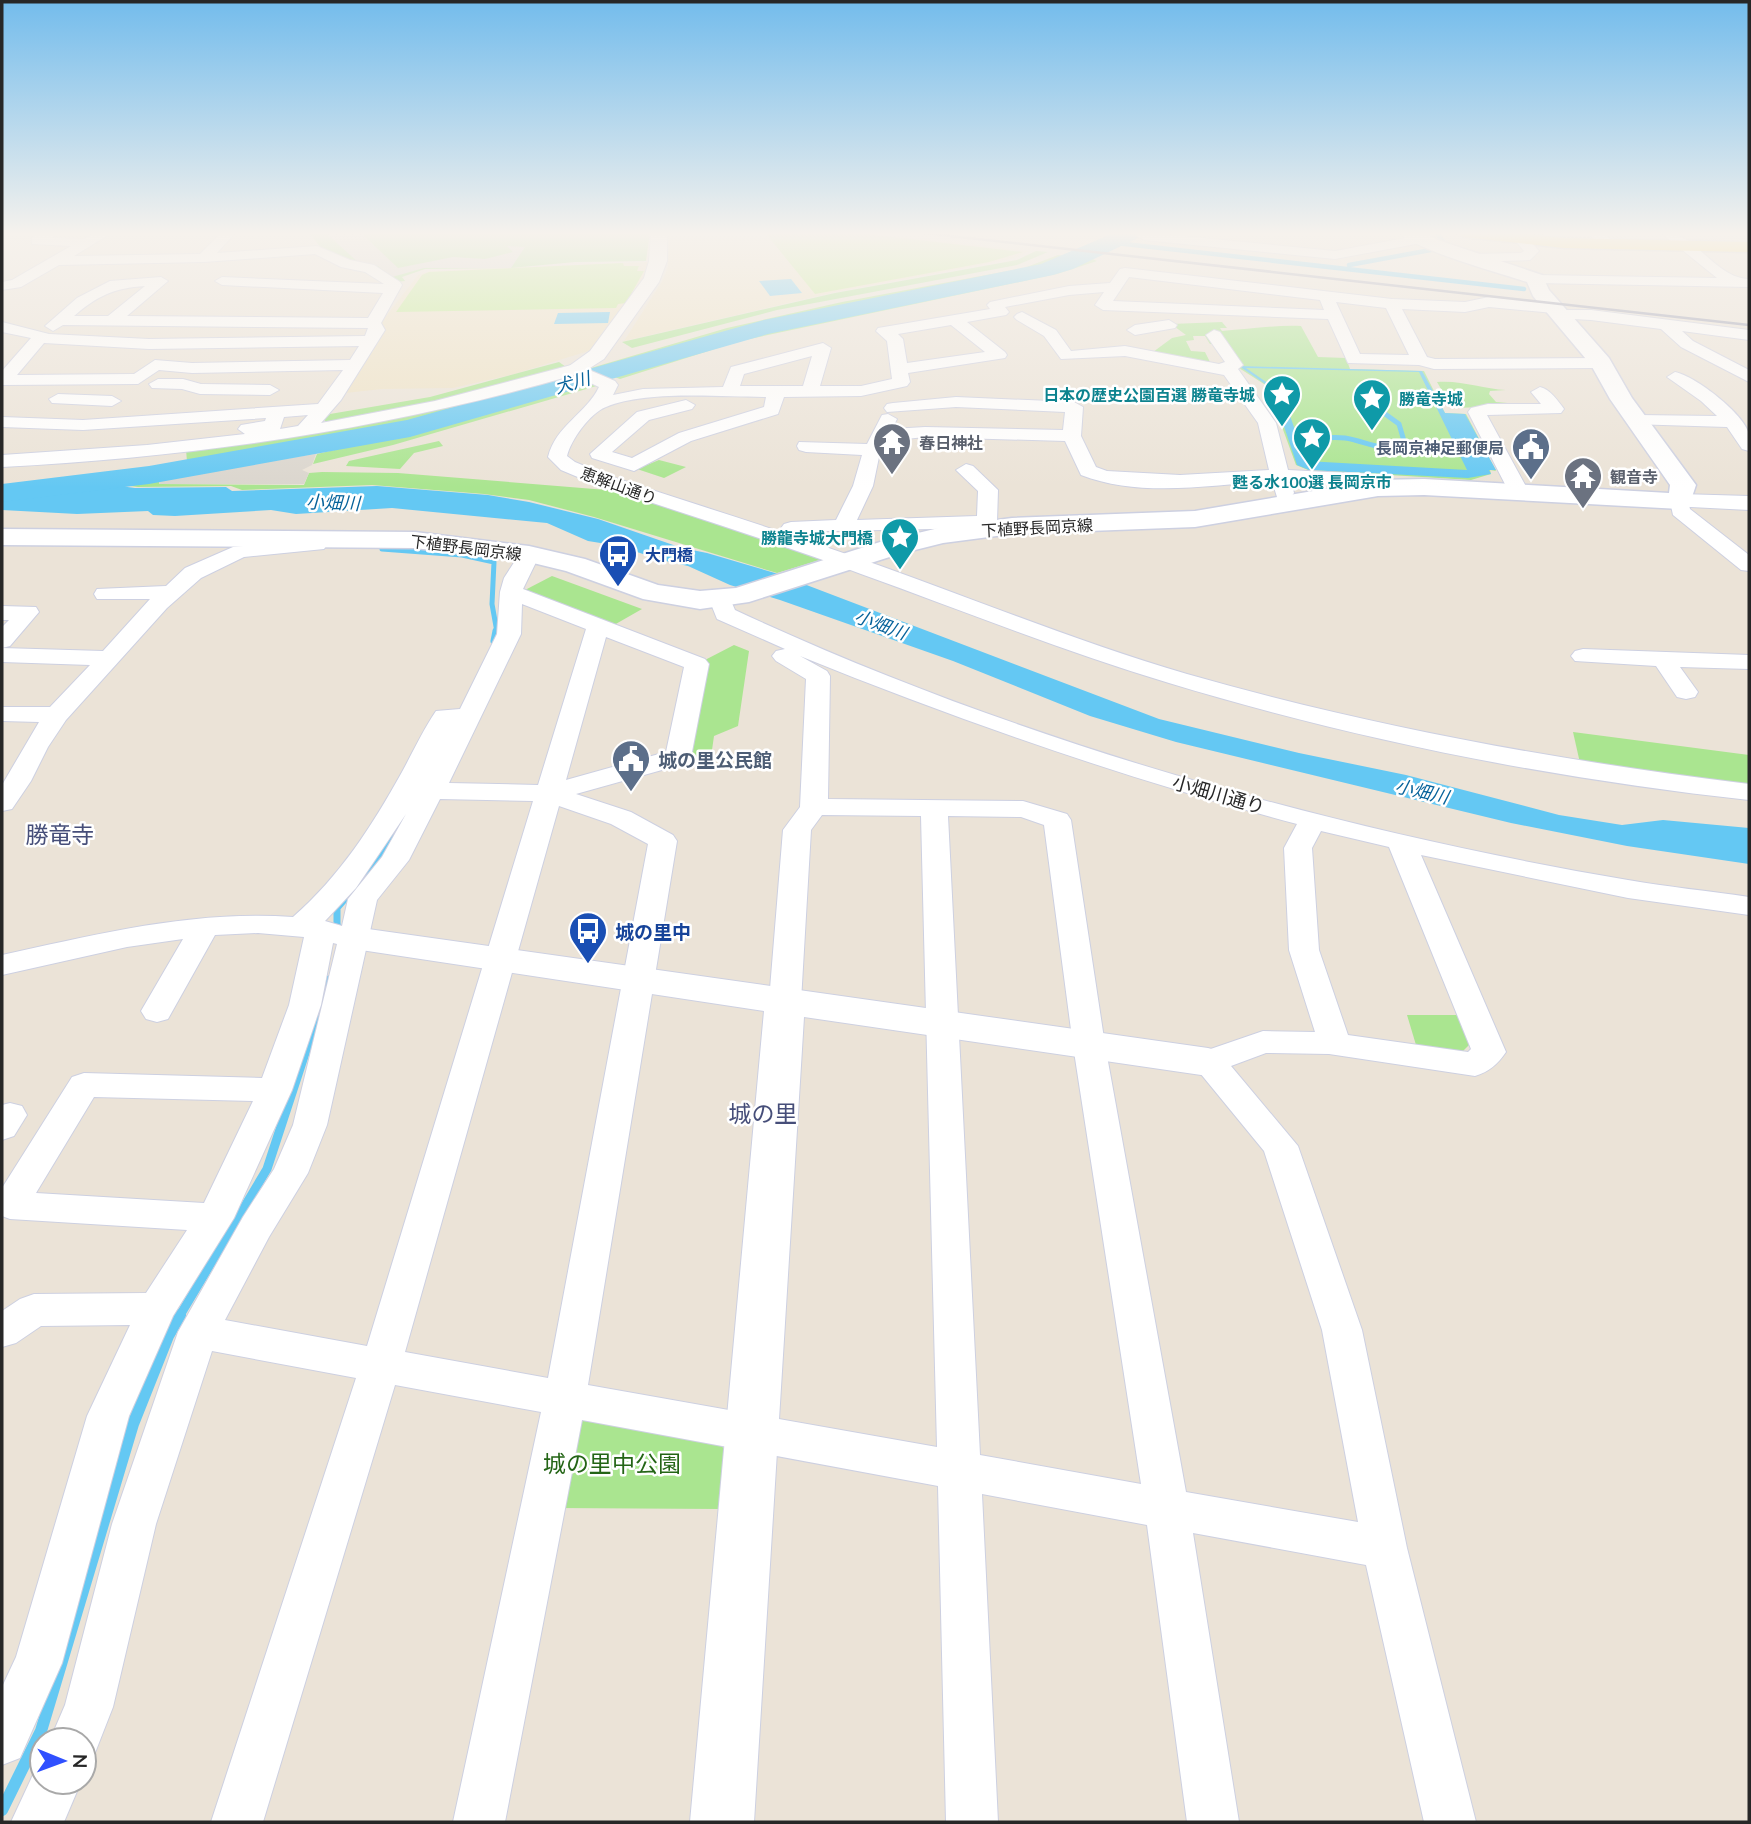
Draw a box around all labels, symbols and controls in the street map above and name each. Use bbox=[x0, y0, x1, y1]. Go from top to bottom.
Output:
water label: 犬川 bbox=[552, 366, 594, 398]
place icon: 日本の歴史公園百選 勝竜寺城 bbox=[1261, 373, 1303, 428]
place icon: 勝竜寺城 bbox=[1351, 377, 1393, 432]
place label: 日本の歴史公園百選 勝竜寺城 bbox=[1043, 385, 1255, 404]
place label: 勝竜寺城 bbox=[1399, 389, 1463, 408]
place icon: 甦る水100選 長岡京市 bbox=[1291, 416, 1333, 471]
temple icon: 春日神社 bbox=[871, 421, 913, 476]
public building icon: 長岡京神足郵便局 bbox=[1510, 426, 1552, 481]
place label: 春日神社 bbox=[919, 433, 983, 452]
place label: 長岡京神足郵便局 bbox=[1376, 438, 1504, 457]
temple icon: 観音寺 bbox=[1562, 455, 1604, 510]
street label: 恵解山通り bbox=[578, 462, 660, 508]
place label: 観音寺 bbox=[1610, 467, 1658, 486]
place label: 甦る水100選 長岡京市 bbox=[1232, 472, 1392, 491]
water label: 小畑川 bbox=[306, 490, 362, 514]
street label: 下植野長岡京線 bbox=[981, 515, 1093, 539]
place icon: 勝龍寺城大門橋 bbox=[879, 516, 921, 571]
place label: 勝龍寺城大門橋 bbox=[761, 528, 873, 547]
street label: 下植野長岡京線 bbox=[409, 531, 523, 563]
bus stop icon: 大門橋 bbox=[597, 533, 639, 588]
place label: 大門橋 bbox=[645, 545, 693, 564]
water label: 小畑川 bbox=[852, 604, 912, 644]
public building icon: 城の里公民館 bbox=[610, 738, 652, 793]
place label: 城の里公民館 bbox=[658, 748, 772, 771]
street label: 小畑川通り bbox=[1170, 770, 1268, 818]
water label: 小畑川 bbox=[1393, 774, 1453, 808]
district label: 勝竜寺 bbox=[26, 820, 95, 848]
bus stop icon: 城の里中 bbox=[567, 910, 609, 965]
place label: 城の里中 bbox=[615, 920, 691, 943]
district label: 城の里 bbox=[729, 1099, 798, 1127]
park label: 城の里中公園 bbox=[543, 1449, 681, 1477]
north arrow bbox=[28, 1726, 98, 1796]
text: N bbox=[69, 1754, 92, 1769]

